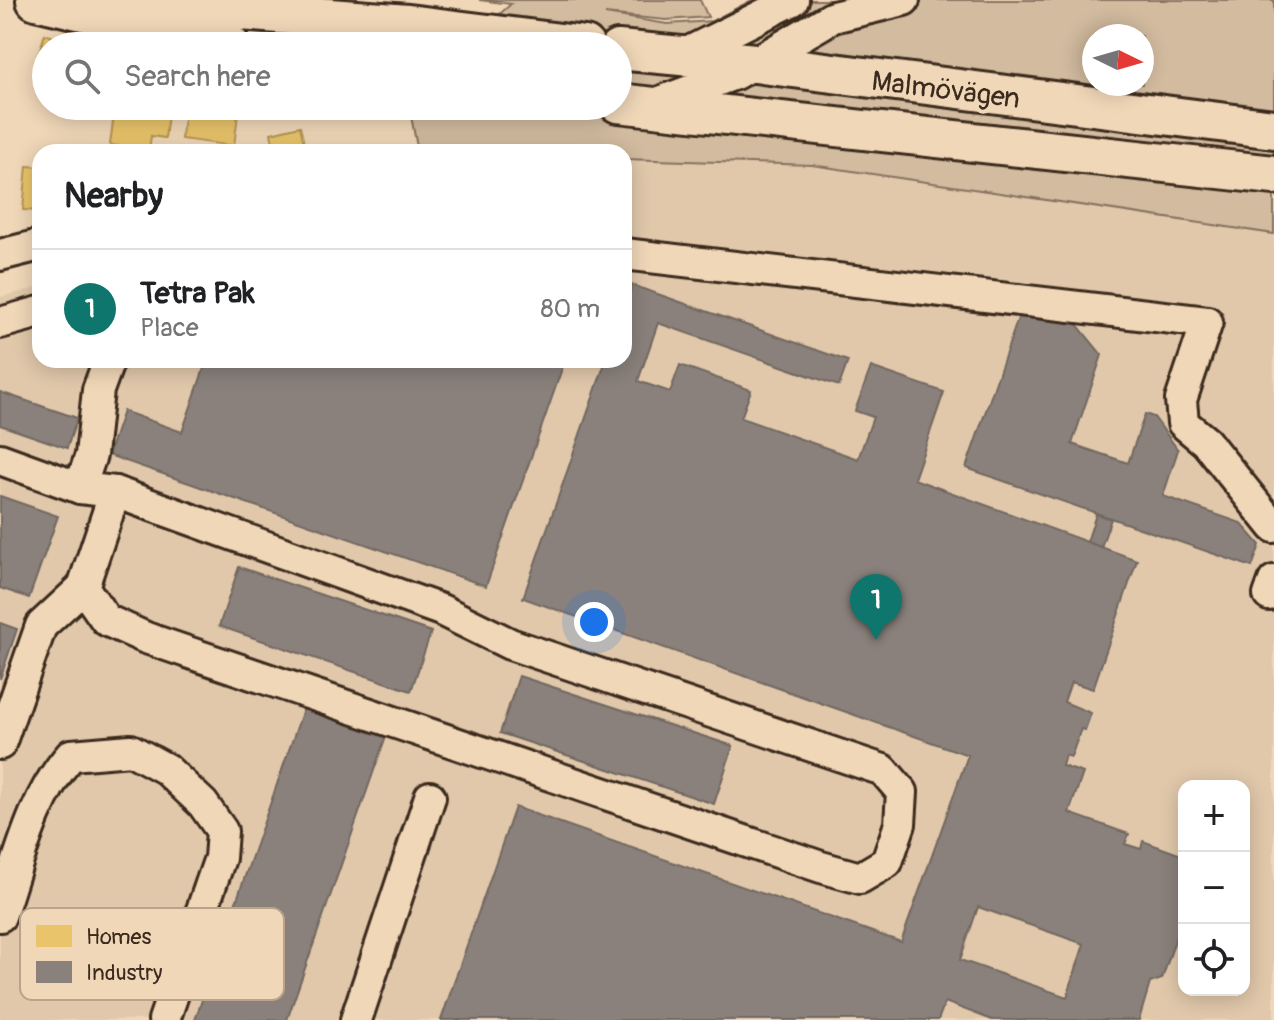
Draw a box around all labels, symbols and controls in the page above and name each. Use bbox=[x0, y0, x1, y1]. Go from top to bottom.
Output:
north arrow bbox=[1082, 24, 1154, 96]
search box bbox=[32, 32, 632, 120]
icon: search bbox=[60, 54, 104, 98]
text: Search here bbox=[124, 58, 271, 95]
street label: Malmövägen bbox=[870, 64, 1022, 117]
text: Nearby bbox=[64, 175, 163, 218]
text: Tetra Pak bbox=[140, 275, 255, 312]
text: 1 bbox=[85, 293, 95, 325]
text: 80 m bbox=[540, 293, 600, 325]
text: Place bbox=[140, 312, 199, 344]
pin: 1 bbox=[850, 574, 902, 640]
your location bbox=[574, 602, 614, 642]
map controls bbox=[1178, 780, 1250, 996]
button: + bbox=[1178, 780, 1250, 852]
button: − bbox=[1178, 852, 1250, 924]
legend bbox=[20, 908, 284, 1000]
text: Homes bbox=[86, 923, 151, 951]
button: locate bbox=[1178, 924, 1250, 996]
text: Industry bbox=[86, 959, 162, 987]

